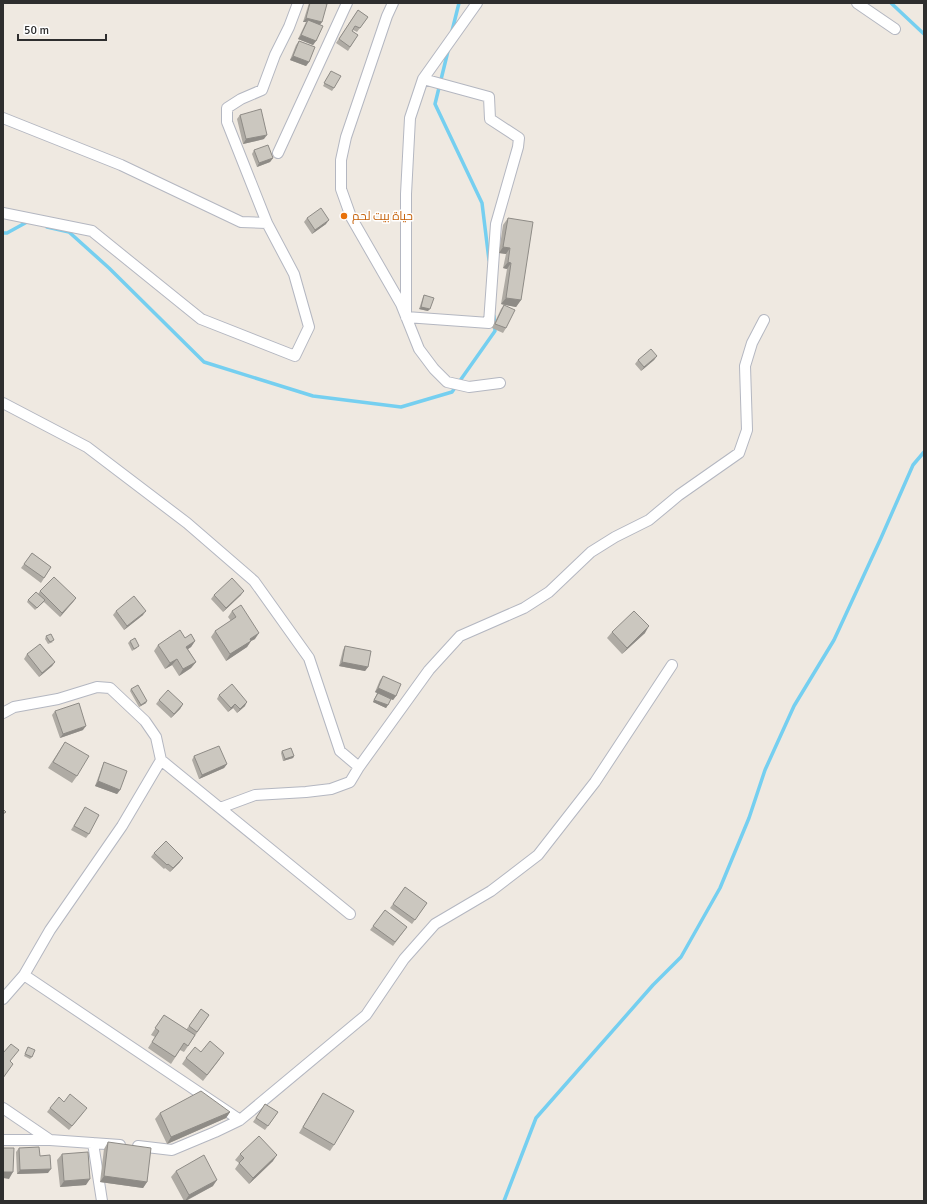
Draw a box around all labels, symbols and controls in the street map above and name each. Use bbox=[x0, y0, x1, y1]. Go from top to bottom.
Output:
scale bar bbox=[18, 16, 106, 42]
text: 50 m bbox=[24, 23, 49, 38]
place label: حياة بيت لحم bbox=[352, 209, 413, 224]
marker: حياة بيت لحم bbox=[339, 211, 349, 221]

